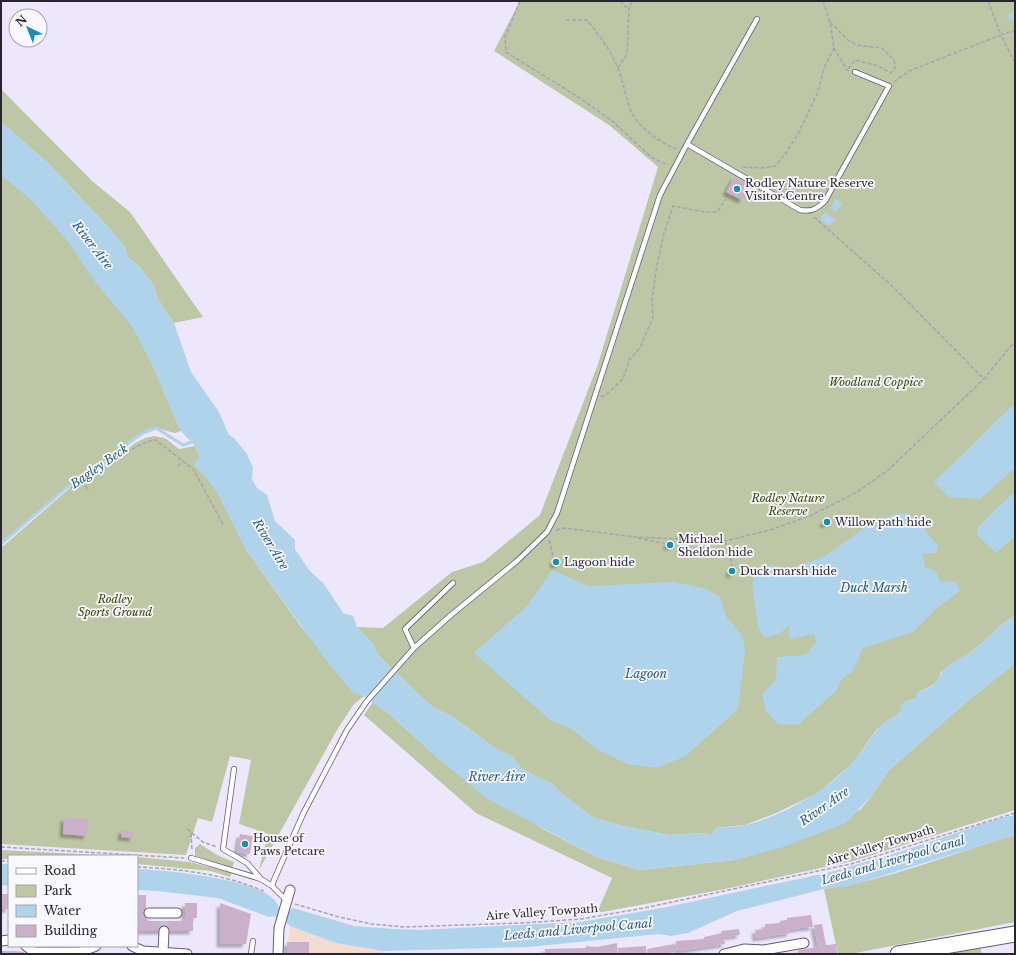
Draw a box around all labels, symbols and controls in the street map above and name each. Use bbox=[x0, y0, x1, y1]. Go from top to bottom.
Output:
north arrow bbox=[8, 8, 48, 48]
text: N bbox=[13, 12, 30, 29]
place label: Rodley Nature Reserve Visitor Centre bbox=[744, 176, 874, 203]
marker: Rodley Nature Reserve Visitor Centre bbox=[732, 184, 742, 194]
water label: River Aire bbox=[69, 217, 117, 272]
park label: Woodland Coppice bbox=[829, 375, 923, 389]
water label: Bagley Beck bbox=[67, 441, 131, 492]
park label: Rodley Nature Reserve bbox=[751, 491, 824, 518]
water label: River Aire bbox=[249, 515, 292, 573]
place label: Willow path hide bbox=[834, 515, 931, 529]
marker: Willow path hide bbox=[822, 517, 832, 527]
place label: Michael Sheldon hide bbox=[678, 532, 753, 559]
marker: Michael Sheldon hide bbox=[665, 540, 675, 550]
place label: Lagoon hide bbox=[564, 555, 635, 569]
marker: Lagoon hide bbox=[551, 557, 561, 567]
place label: Duck marsh hide bbox=[740, 564, 837, 578]
marker: Duck marsh hide bbox=[727, 566, 737, 576]
water label: Duck Marsh bbox=[839, 580, 908, 595]
park label: Rodley Sports Ground bbox=[78, 592, 153, 619]
water label: Lagoon bbox=[624, 666, 667, 681]
water label: River Aire bbox=[468, 769, 526, 784]
water label: River Aire bbox=[796, 783, 852, 829]
street label: Aire Valley Towpath bbox=[823, 822, 936, 868]
place label: House of Paws Petcare bbox=[253, 831, 325, 858]
water label: Leeds and Liverpool Canal bbox=[819, 832, 967, 888]
marker: House of Paws Petcare bbox=[240, 839, 250, 849]
legend bbox=[8, 855, 138, 947]
text: Road bbox=[44, 863, 76, 878]
text: Park bbox=[44, 883, 72, 898]
street label: Aire Valley Towpath bbox=[485, 901, 599, 923]
text: Water bbox=[43, 903, 81, 918]
water label: Leeds and Liverpool Canal bbox=[502, 915, 653, 943]
text: Building bbox=[44, 923, 98, 938]

